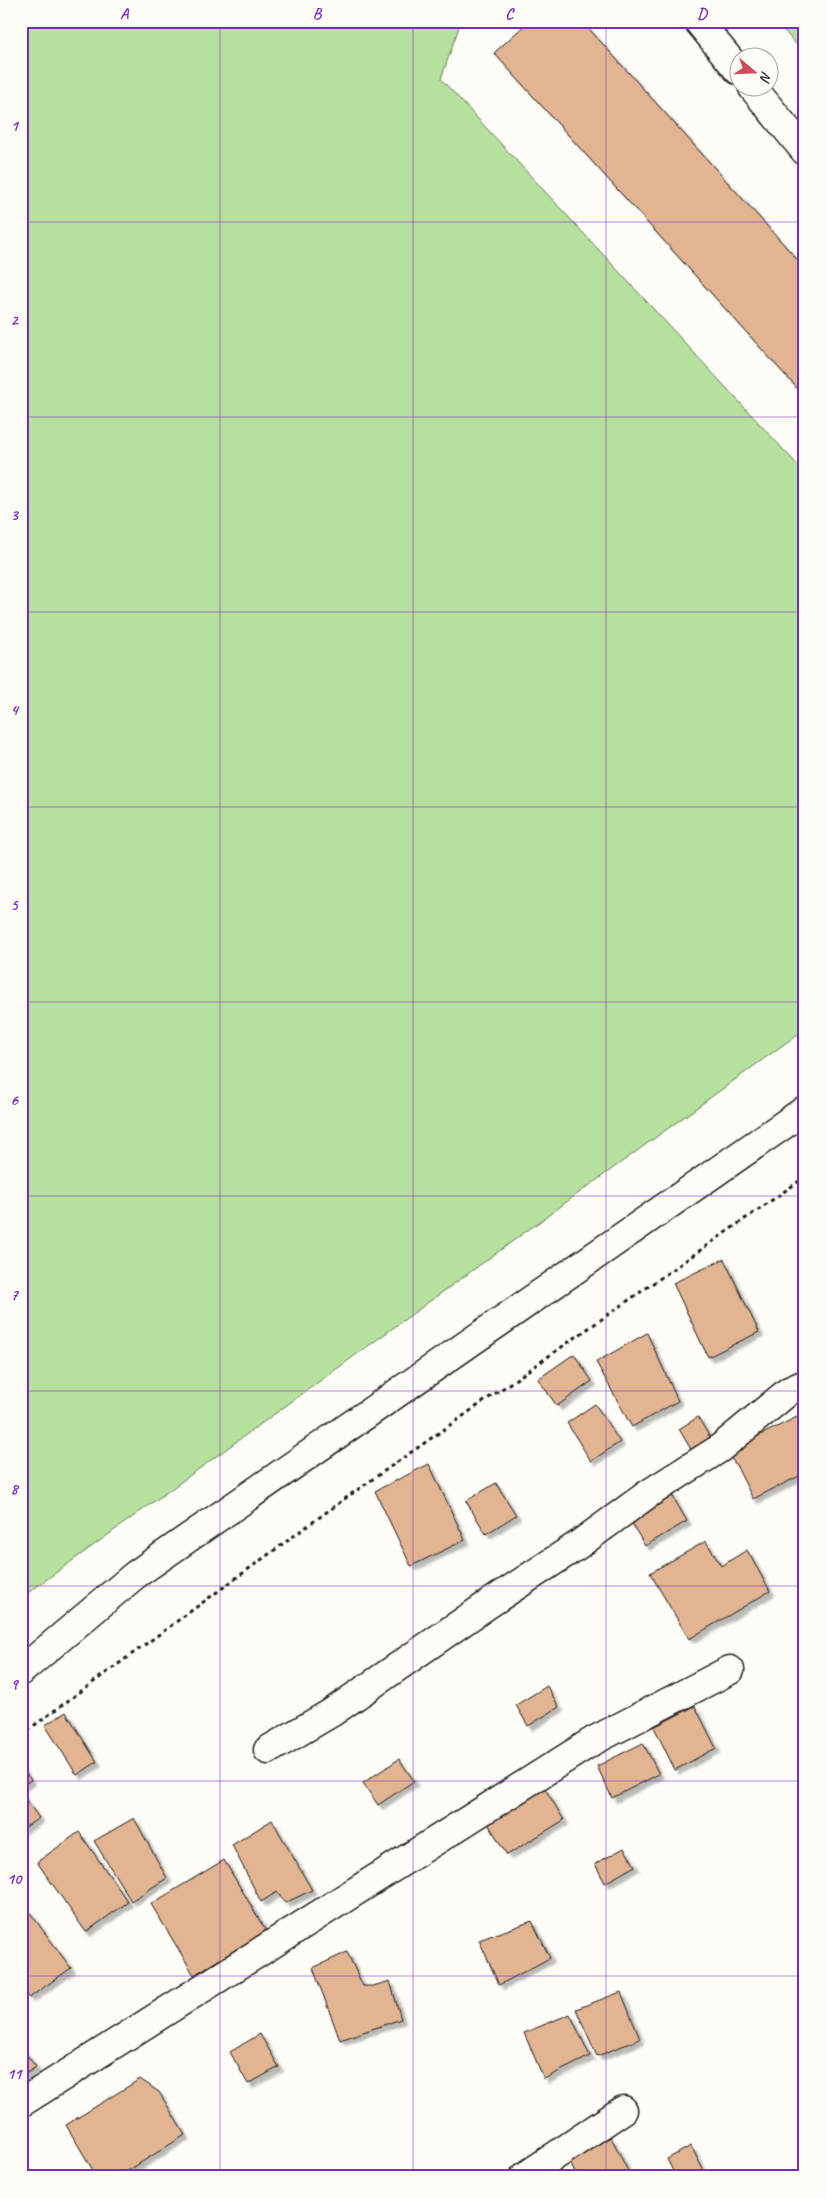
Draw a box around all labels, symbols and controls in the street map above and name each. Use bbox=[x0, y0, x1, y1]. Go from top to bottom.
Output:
text: A bbox=[120, 4, 130, 24]
text: B bbox=[313, 4, 323, 24]
text: C bbox=[505, 4, 515, 24]
text: D bbox=[697, 4, 708, 24]
north arrow bbox=[728, 48, 778, 98]
text: N bbox=[756, 69, 775, 85]
text: 1 bbox=[10, 116, 19, 136]
text: 2 bbox=[10, 310, 19, 330]
text: 3 bbox=[10, 505, 19, 525]
text: 4 bbox=[10, 700, 19, 720]
text: 5 bbox=[11, 895, 20, 915]
text: 6 bbox=[10, 1090, 19, 1110]
text: 7 bbox=[10, 1285, 19, 1305]
text: 8 bbox=[10, 1479, 19, 1499]
text: 9 bbox=[10, 1674, 19, 1694]
text: 10 bbox=[7, 1869, 23, 1889]
text: 11 bbox=[7, 2064, 23, 2084]

